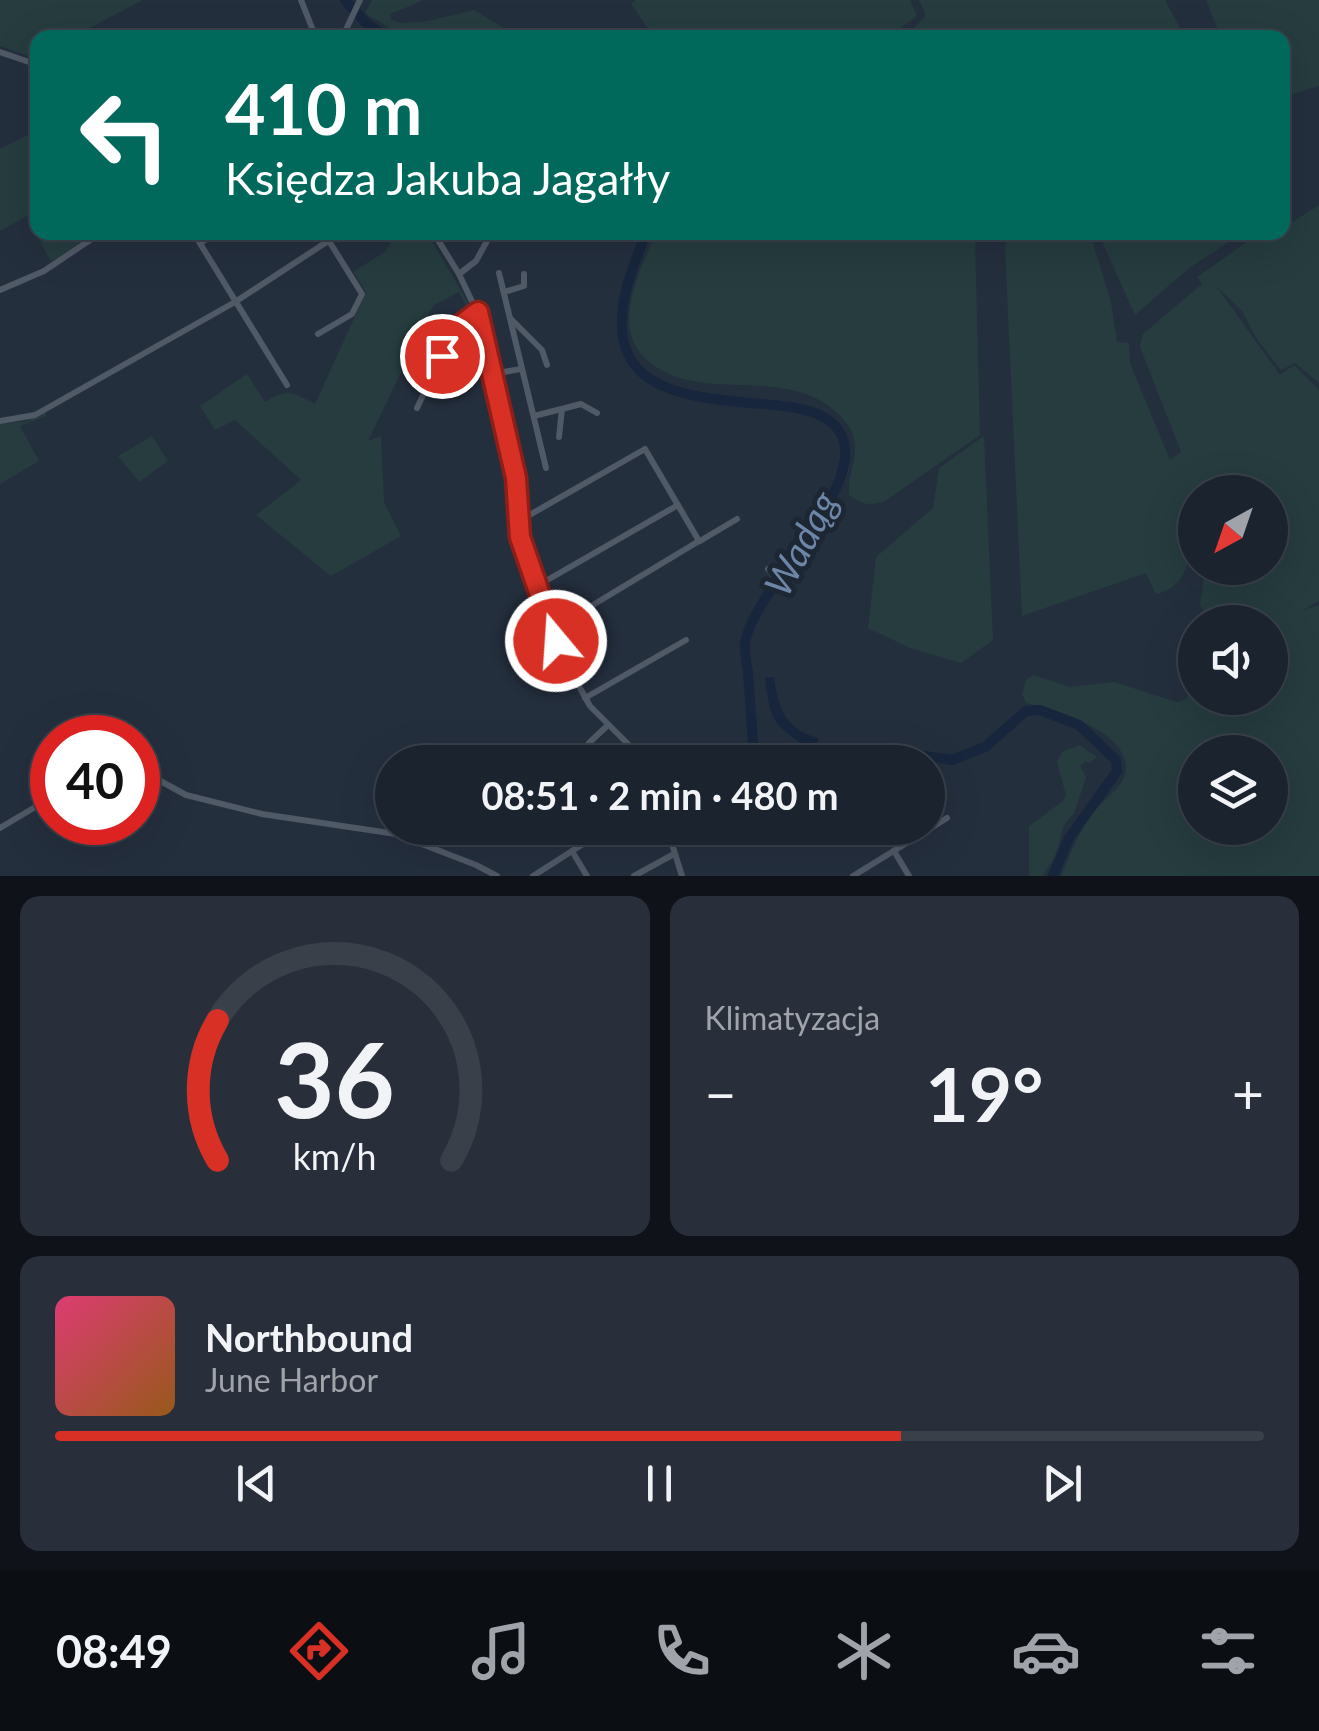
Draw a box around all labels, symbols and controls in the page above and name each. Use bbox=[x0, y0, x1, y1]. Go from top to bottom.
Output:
text: 410 m bbox=[225, 66, 422, 150]
icon: left bbox=[60, 70, 190, 200]
text: Księdza Jakuba Jagałły bbox=[225, 151, 670, 205]
pin bbox=[400, 314, 485, 399]
icon: arrive bbox=[415, 329, 470, 384]
north arrow bbox=[1178, 475, 1288, 585]
map controls bbox=[1178, 475, 1288, 845]
water label: Wadąg bbox=[753, 482, 847, 603]
position arrow bbox=[504, 589, 608, 693]
button: sound bbox=[1178, 605, 1288, 715]
speed limit sign: 40 bbox=[30, 715, 160, 845]
button: layers bbox=[1178, 735, 1288, 845]
text: 08:51 · 2 min · 480 m bbox=[481, 772, 839, 818]
text: Klimatyzacja bbox=[705, 998, 880, 1037]
text: 36 bbox=[274, 1015, 395, 1140]
text: 19° bbox=[925, 1048, 1043, 1138]
text: − bbox=[705, 1060, 736, 1126]
text: + bbox=[1232, 1060, 1264, 1126]
text: km/h bbox=[293, 1135, 377, 1178]
text: Northbound bbox=[205, 1314, 413, 1360]
text: June Harbor bbox=[205, 1360, 378, 1399]
icon: previous bbox=[229, 1456, 284, 1511]
icon: pause bbox=[632, 1456, 687, 1511]
icon: next bbox=[1035, 1456, 1090, 1511]
icon: directions bbox=[284, 1616, 354, 1686]
icon: music bbox=[466, 1616, 536, 1686]
icon: phone bbox=[647, 1616, 717, 1686]
icon: climate bbox=[829, 1616, 899, 1686]
icon: car bbox=[1011, 1616, 1081, 1686]
icon: filters bbox=[1193, 1616, 1263, 1686]
text: 08:49 bbox=[56, 1624, 172, 1678]

